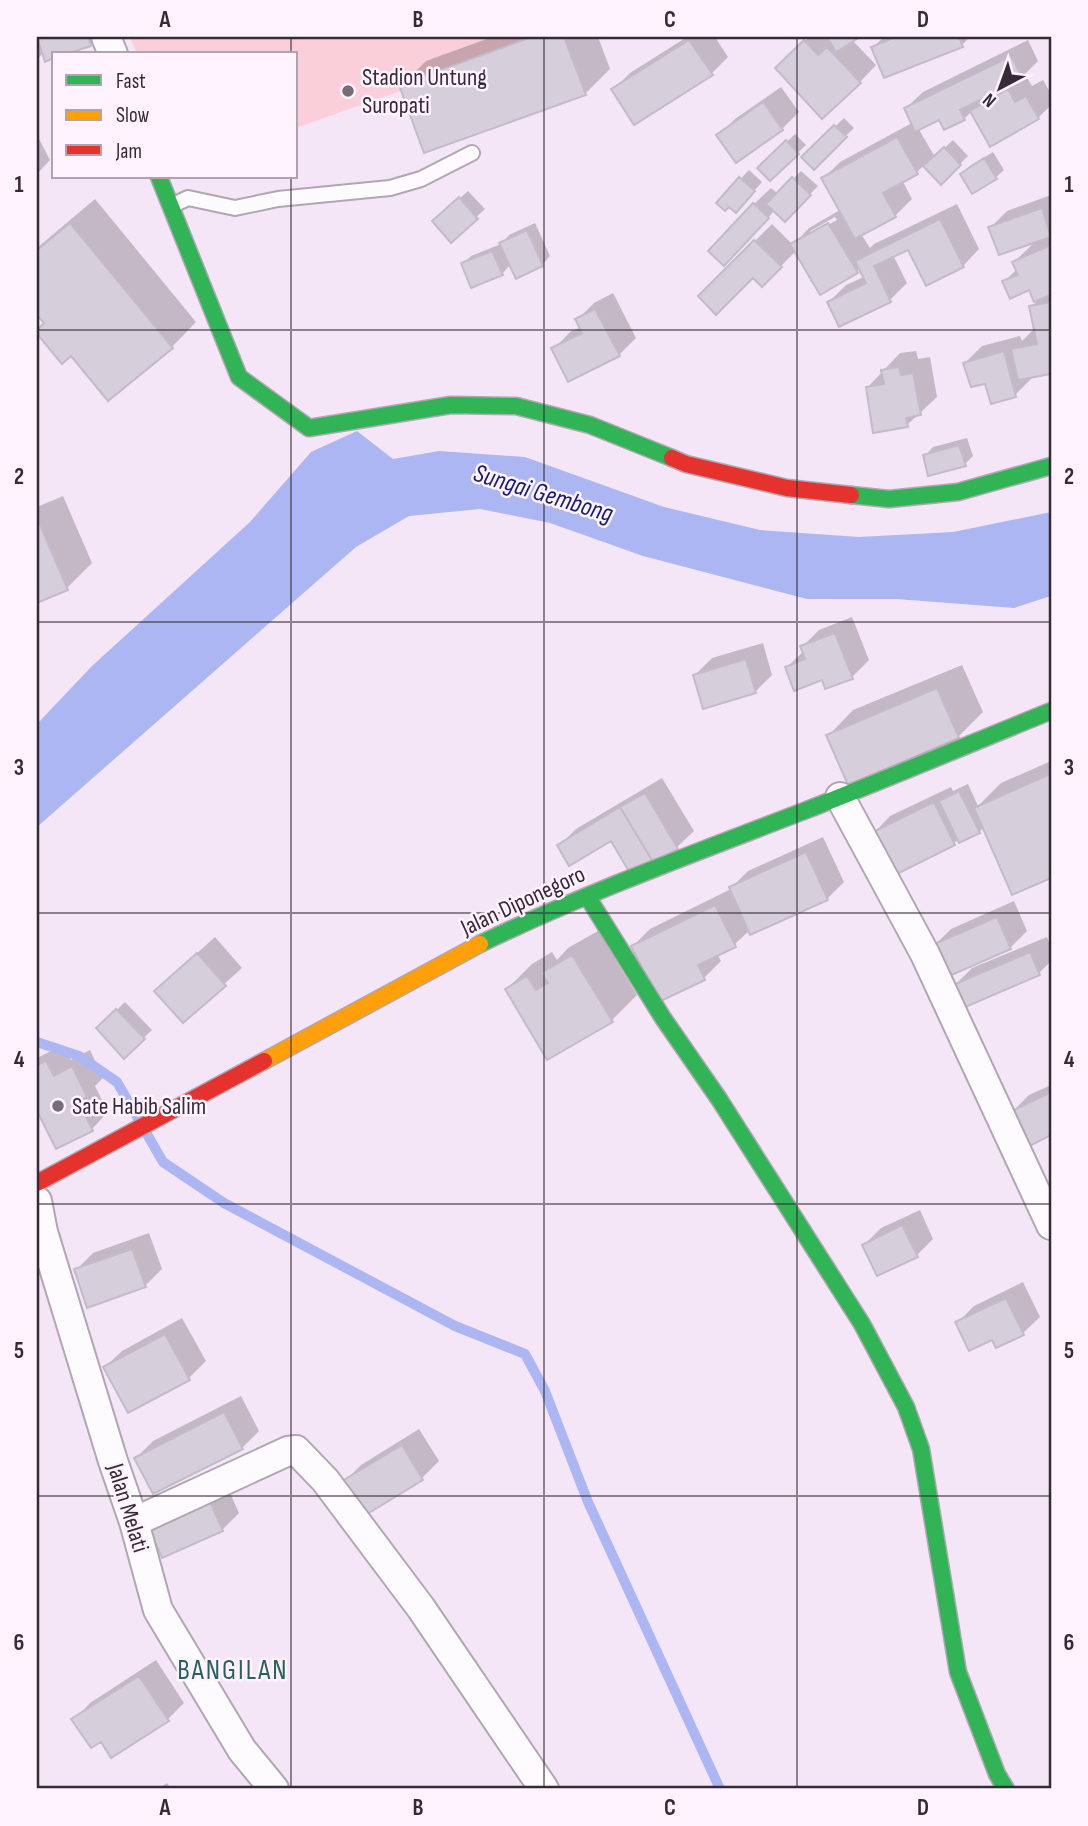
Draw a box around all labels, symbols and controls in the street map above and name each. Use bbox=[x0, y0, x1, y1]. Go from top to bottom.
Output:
text: A bbox=[159, 6, 172, 34]
text: B bbox=[413, 6, 424, 34]
text: C bbox=[664, 6, 676, 34]
text: D bbox=[917, 6, 929, 34]
legend bbox=[52, 52, 298, 178]
north arrow bbox=[965, 52, 1036, 122]
place label: Stadion Untung Suropati bbox=[362, 63, 487, 120]
text: Fast bbox=[116, 69, 146, 94]
marker: Stadion Untung Suropati bbox=[340, 83, 356, 99]
text: N bbox=[978, 88, 1001, 112]
text: Slow bbox=[116, 103, 150, 128]
text: Jam bbox=[115, 139, 142, 164]
text: 1 bbox=[14, 171, 24, 199]
text: 1 bbox=[1064, 171, 1074, 199]
water label: Sungai Gembong bbox=[470, 458, 617, 530]
text: 2 bbox=[14, 463, 24, 491]
text: 2 bbox=[1064, 463, 1074, 491]
text: 3 bbox=[14, 754, 24, 782]
text: 3 bbox=[1064, 754, 1074, 782]
street label: Jalan Diponegoro bbox=[455, 860, 590, 943]
text: 4 bbox=[14, 1046, 25, 1074]
text: 4 bbox=[1064, 1046, 1075, 1074]
place label: Sate Habib Salim bbox=[72, 1092, 206, 1121]
marker: Sate Habib Salim bbox=[50, 1098, 66, 1114]
text: 5 bbox=[14, 1337, 24, 1365]
text: 5 bbox=[1064, 1337, 1074, 1365]
street label: Jalan Melati bbox=[100, 1459, 155, 1556]
text: 6 bbox=[14, 1629, 24, 1657]
text: 6 bbox=[1064, 1629, 1074, 1657]
district label: BANGILAN bbox=[177, 1654, 289, 1687]
text: A bbox=[159, 1794, 172, 1822]
text: B bbox=[413, 1794, 424, 1822]
text: C bbox=[664, 1794, 676, 1822]
text: D bbox=[917, 1794, 929, 1822]

